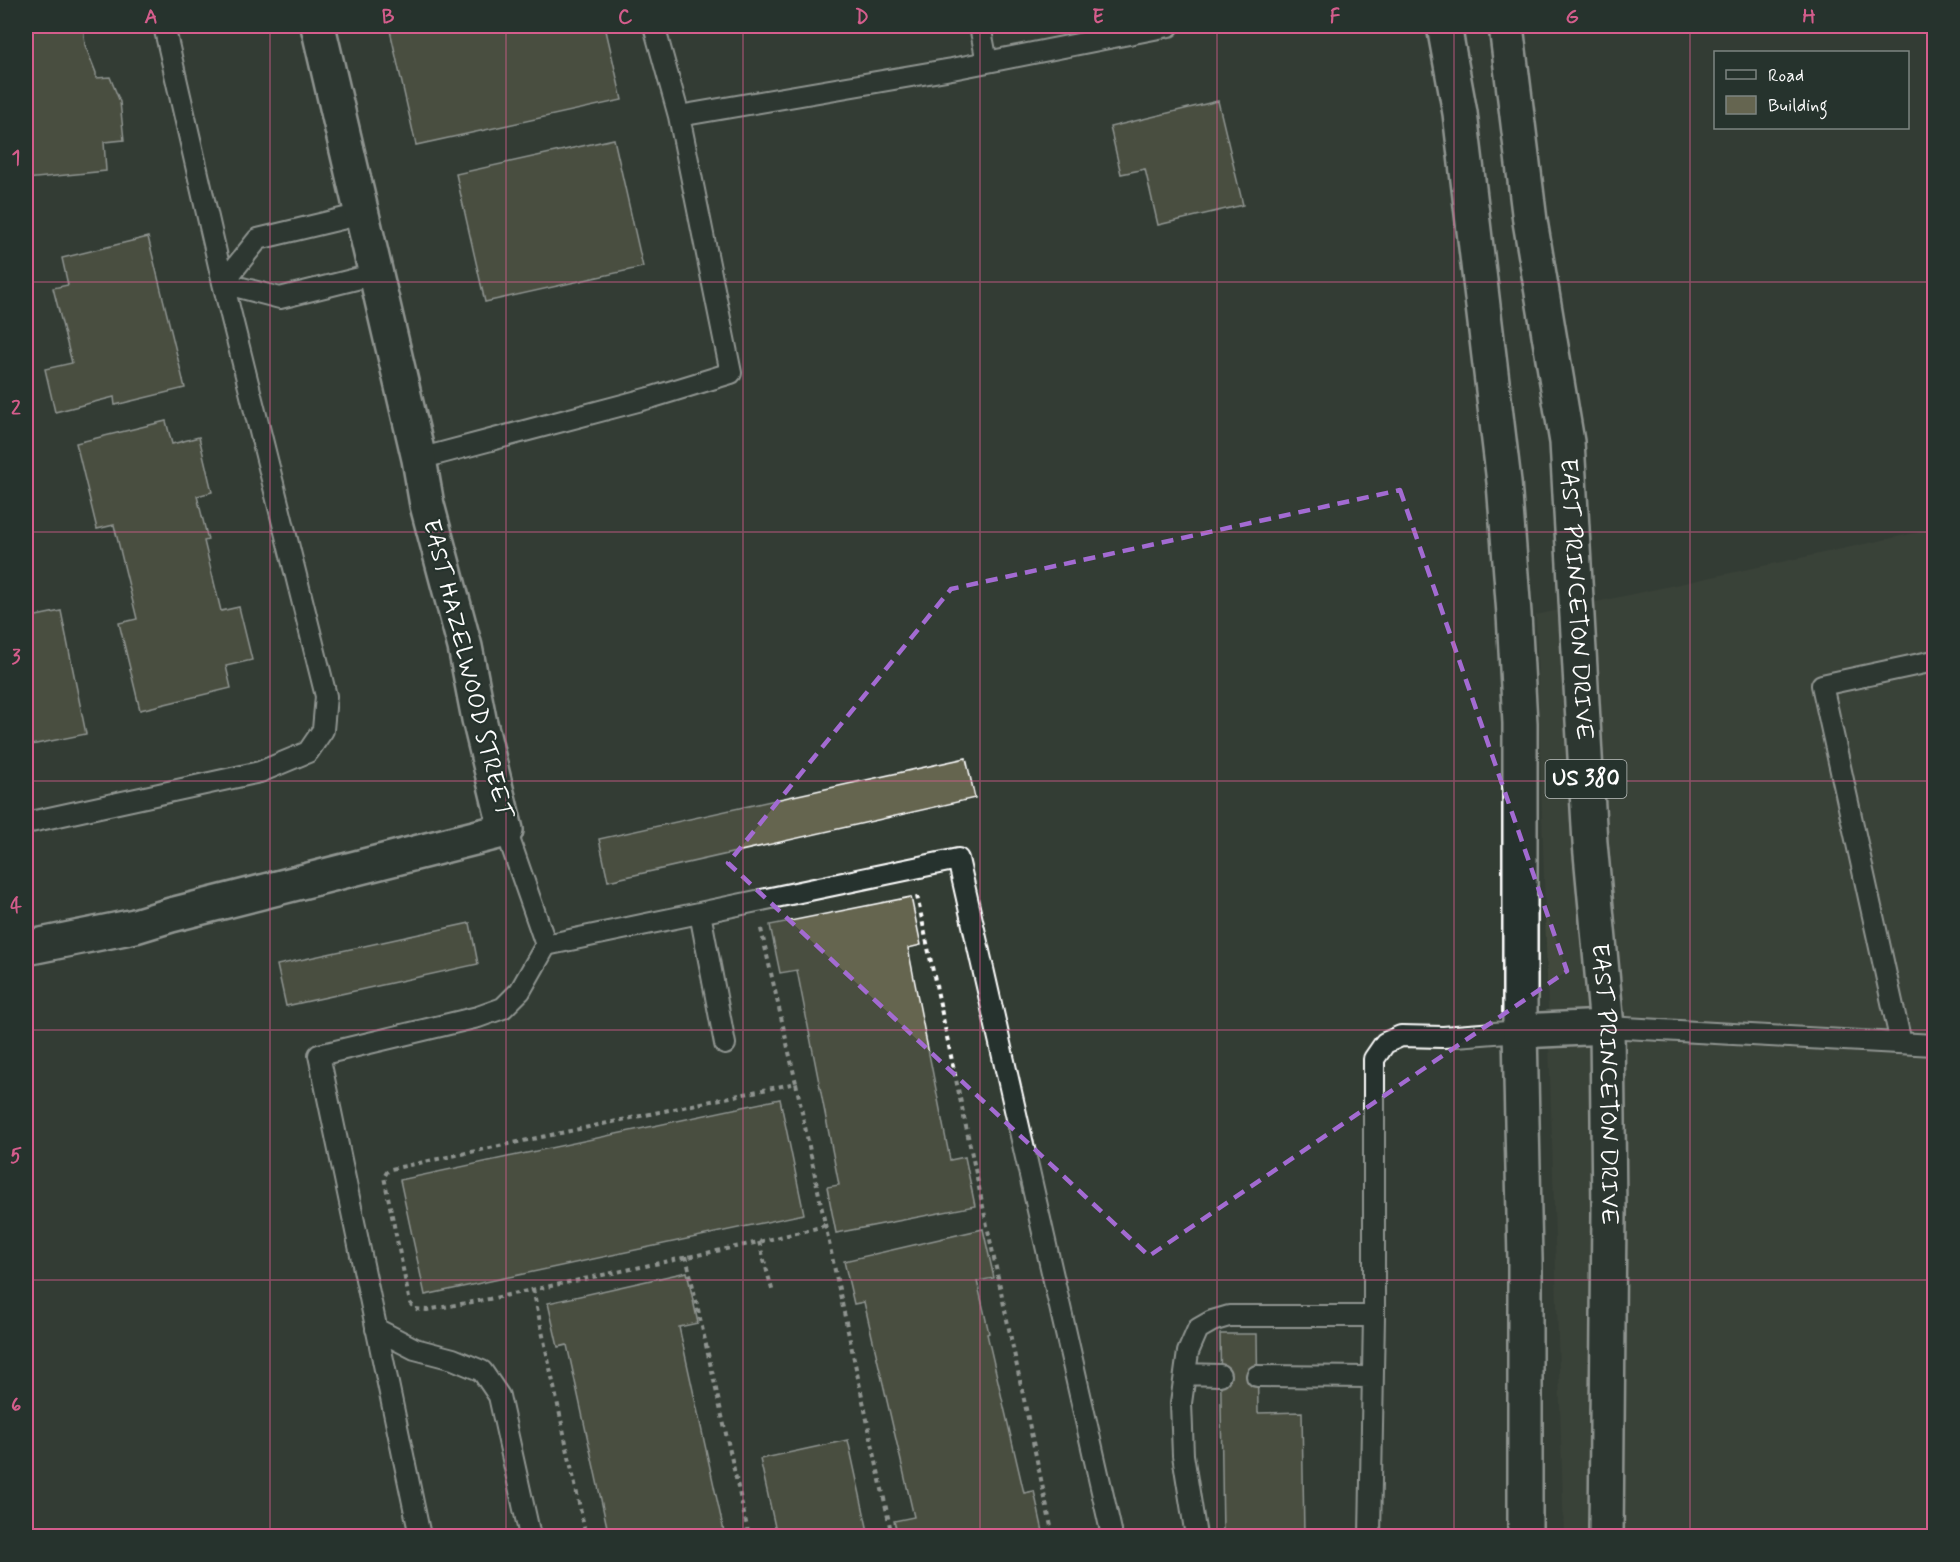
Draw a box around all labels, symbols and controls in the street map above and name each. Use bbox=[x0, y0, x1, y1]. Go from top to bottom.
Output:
text: A bbox=[144, 4, 158, 31]
text: B bbox=[382, 4, 395, 31]
text: C bbox=[618, 4, 633, 31]
text: D bbox=[855, 4, 869, 31]
text: E bbox=[1092, 4, 1104, 31]
text: F bbox=[1330, 4, 1341, 31]
text: G bbox=[1565, 4, 1579, 31]
text: H bbox=[1802, 4, 1816, 31]
legend bbox=[1714, 51, 1909, 129]
text: Road bbox=[1768, 64, 1804, 88]
text: Building bbox=[1768, 94, 1828, 120]
text: 1 bbox=[12, 145, 20, 172]
text: 2 bbox=[11, 395, 21, 422]
street label: EAST PRINCETON DRIVE bbox=[1552, 457, 1600, 741]
street label: EAST HAZELWOOD STREET bbox=[415, 516, 519, 822]
text: 3 bbox=[11, 644, 21, 671]
road number: US 380 bbox=[1546, 760, 1626, 798]
text: 4 bbox=[10, 893, 22, 920]
street label: EAST PRINCETON DRIVE bbox=[1584, 942, 1625, 1225]
text: 5 bbox=[10, 1143, 22, 1170]
text: 6 bbox=[11, 1392, 21, 1419]

